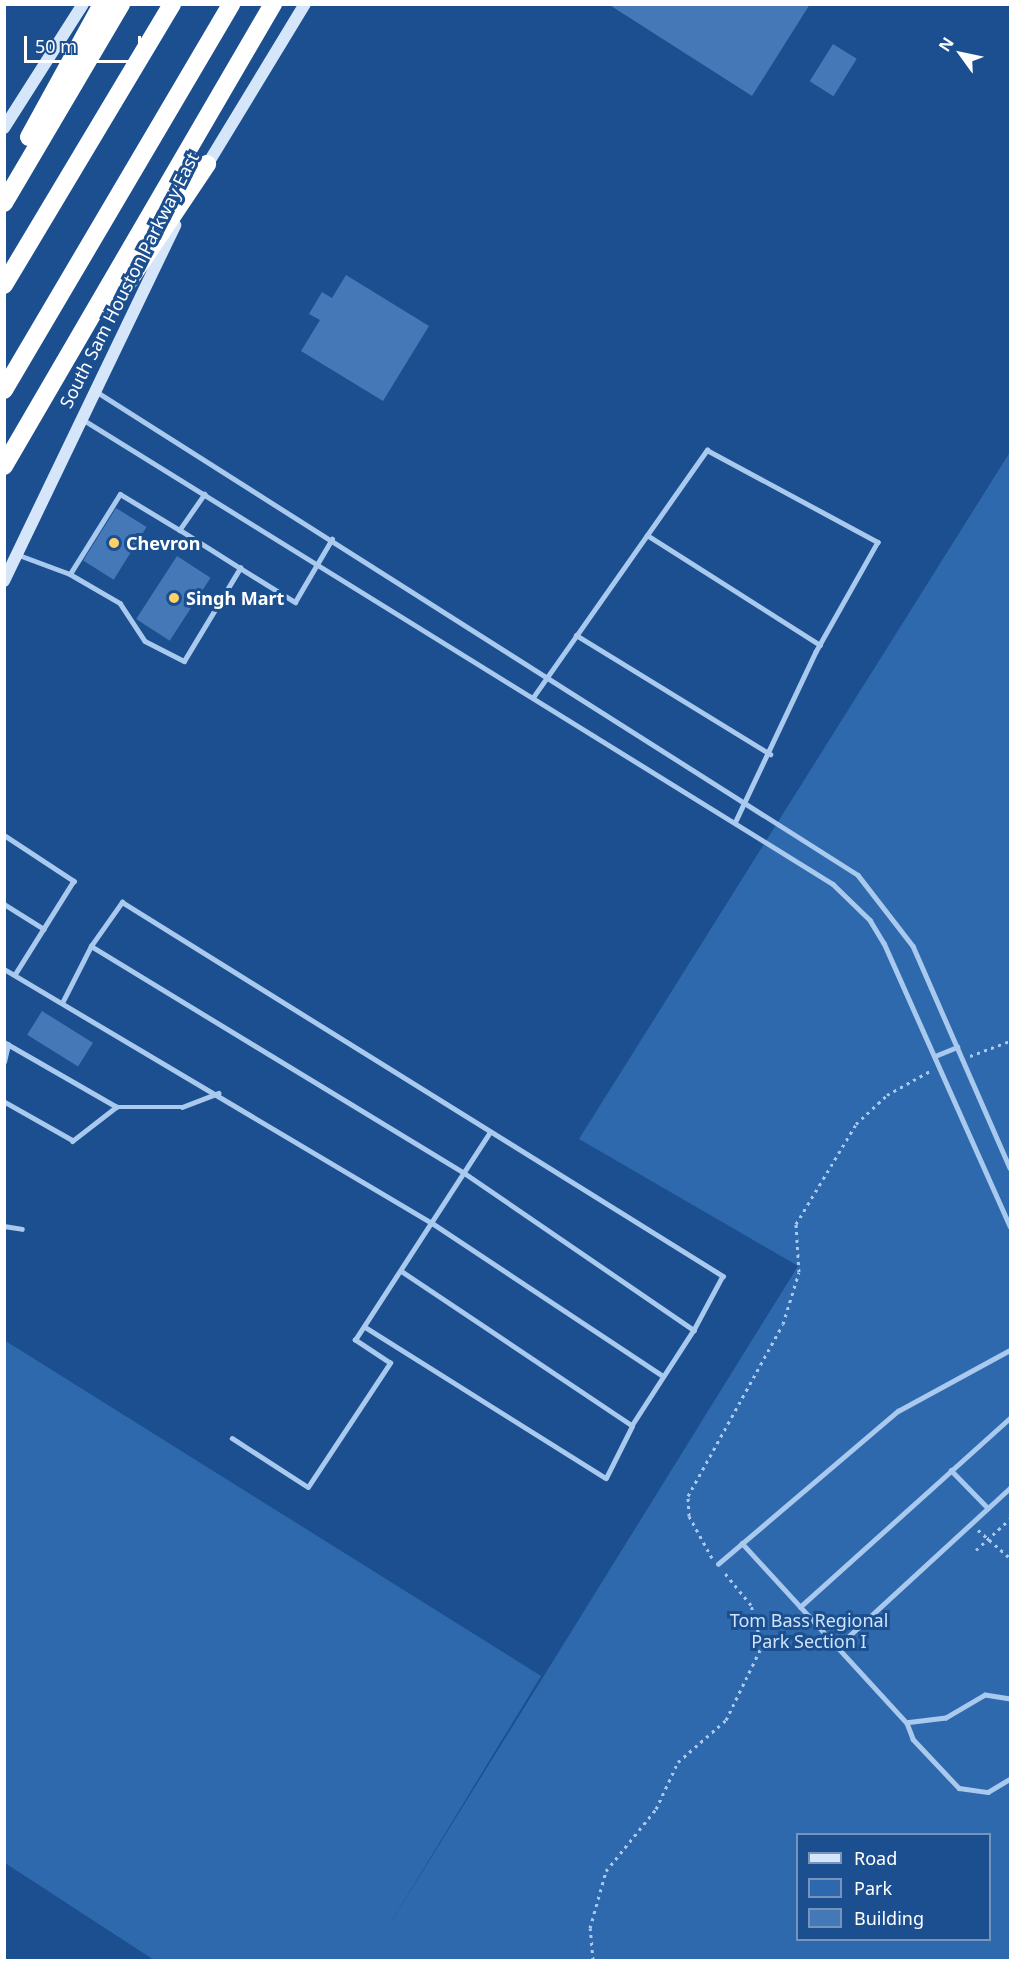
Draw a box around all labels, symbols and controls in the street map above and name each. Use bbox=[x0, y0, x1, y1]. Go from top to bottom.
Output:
scale bar bbox=[27, 24, 144, 62]
north arrow bbox=[931, 24, 991, 84]
text: N bbox=[933, 33, 959, 56]
text: 50 m bbox=[35, 34, 77, 58]
street label: South Sam Houston Parkway East bbox=[55, 148, 203, 412]
place label: Chevron bbox=[126, 532, 201, 554]
marker: Chevron bbox=[107, 536, 121, 550]
place label: Singh Mart bbox=[186, 587, 284, 609]
marker: Singh Mart bbox=[167, 591, 181, 605]
park label: Tom Bass Regional Park Section I bbox=[730, 1610, 888, 1652]
legend bbox=[796, 1833, 991, 1941]
text: Road bbox=[854, 1846, 897, 1870]
text: Park bbox=[854, 1876, 892, 1900]
text: Building bbox=[854, 1906, 924, 1930]

